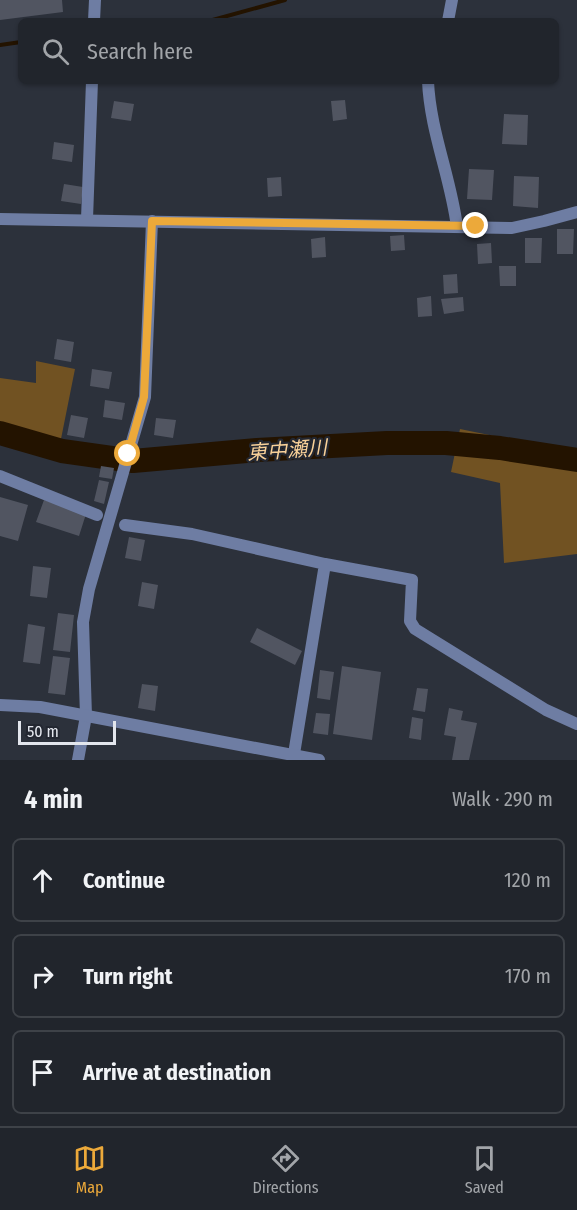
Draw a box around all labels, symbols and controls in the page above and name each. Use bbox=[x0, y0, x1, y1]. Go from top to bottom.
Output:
search box bbox=[18, 18, 559, 84]
icon: search bbox=[39, 35, 72, 68]
text: Search here bbox=[87, 38, 193, 65]
route end bbox=[462, 212, 488, 238]
water label: 東中瀬川 bbox=[246, 435, 330, 465]
route start bbox=[114, 440, 140, 466]
scale bar bbox=[18, 718, 116, 746]
text: 50 m bbox=[27, 722, 59, 741]
text: 4 min bbox=[24, 784, 83, 815]
text: Walk · 290 m bbox=[452, 787, 553, 811]
icon: ahead bbox=[26, 864, 59, 897]
text: Continue bbox=[83, 867, 165, 894]
text: 120 m bbox=[504, 868, 551, 892]
icon: right bbox=[26, 960, 59, 993]
text: Turn right bbox=[83, 963, 172, 990]
text: 170 m bbox=[505, 964, 551, 988]
icon: arrive bbox=[26, 1056, 59, 1089]
text: Arrive at destination bbox=[83, 1059, 271, 1086]
tab: Map bbox=[73, 1142, 106, 1197]
tab: Directions bbox=[252, 1142, 319, 1197]
tab: Saved bbox=[465, 1142, 504, 1197]

